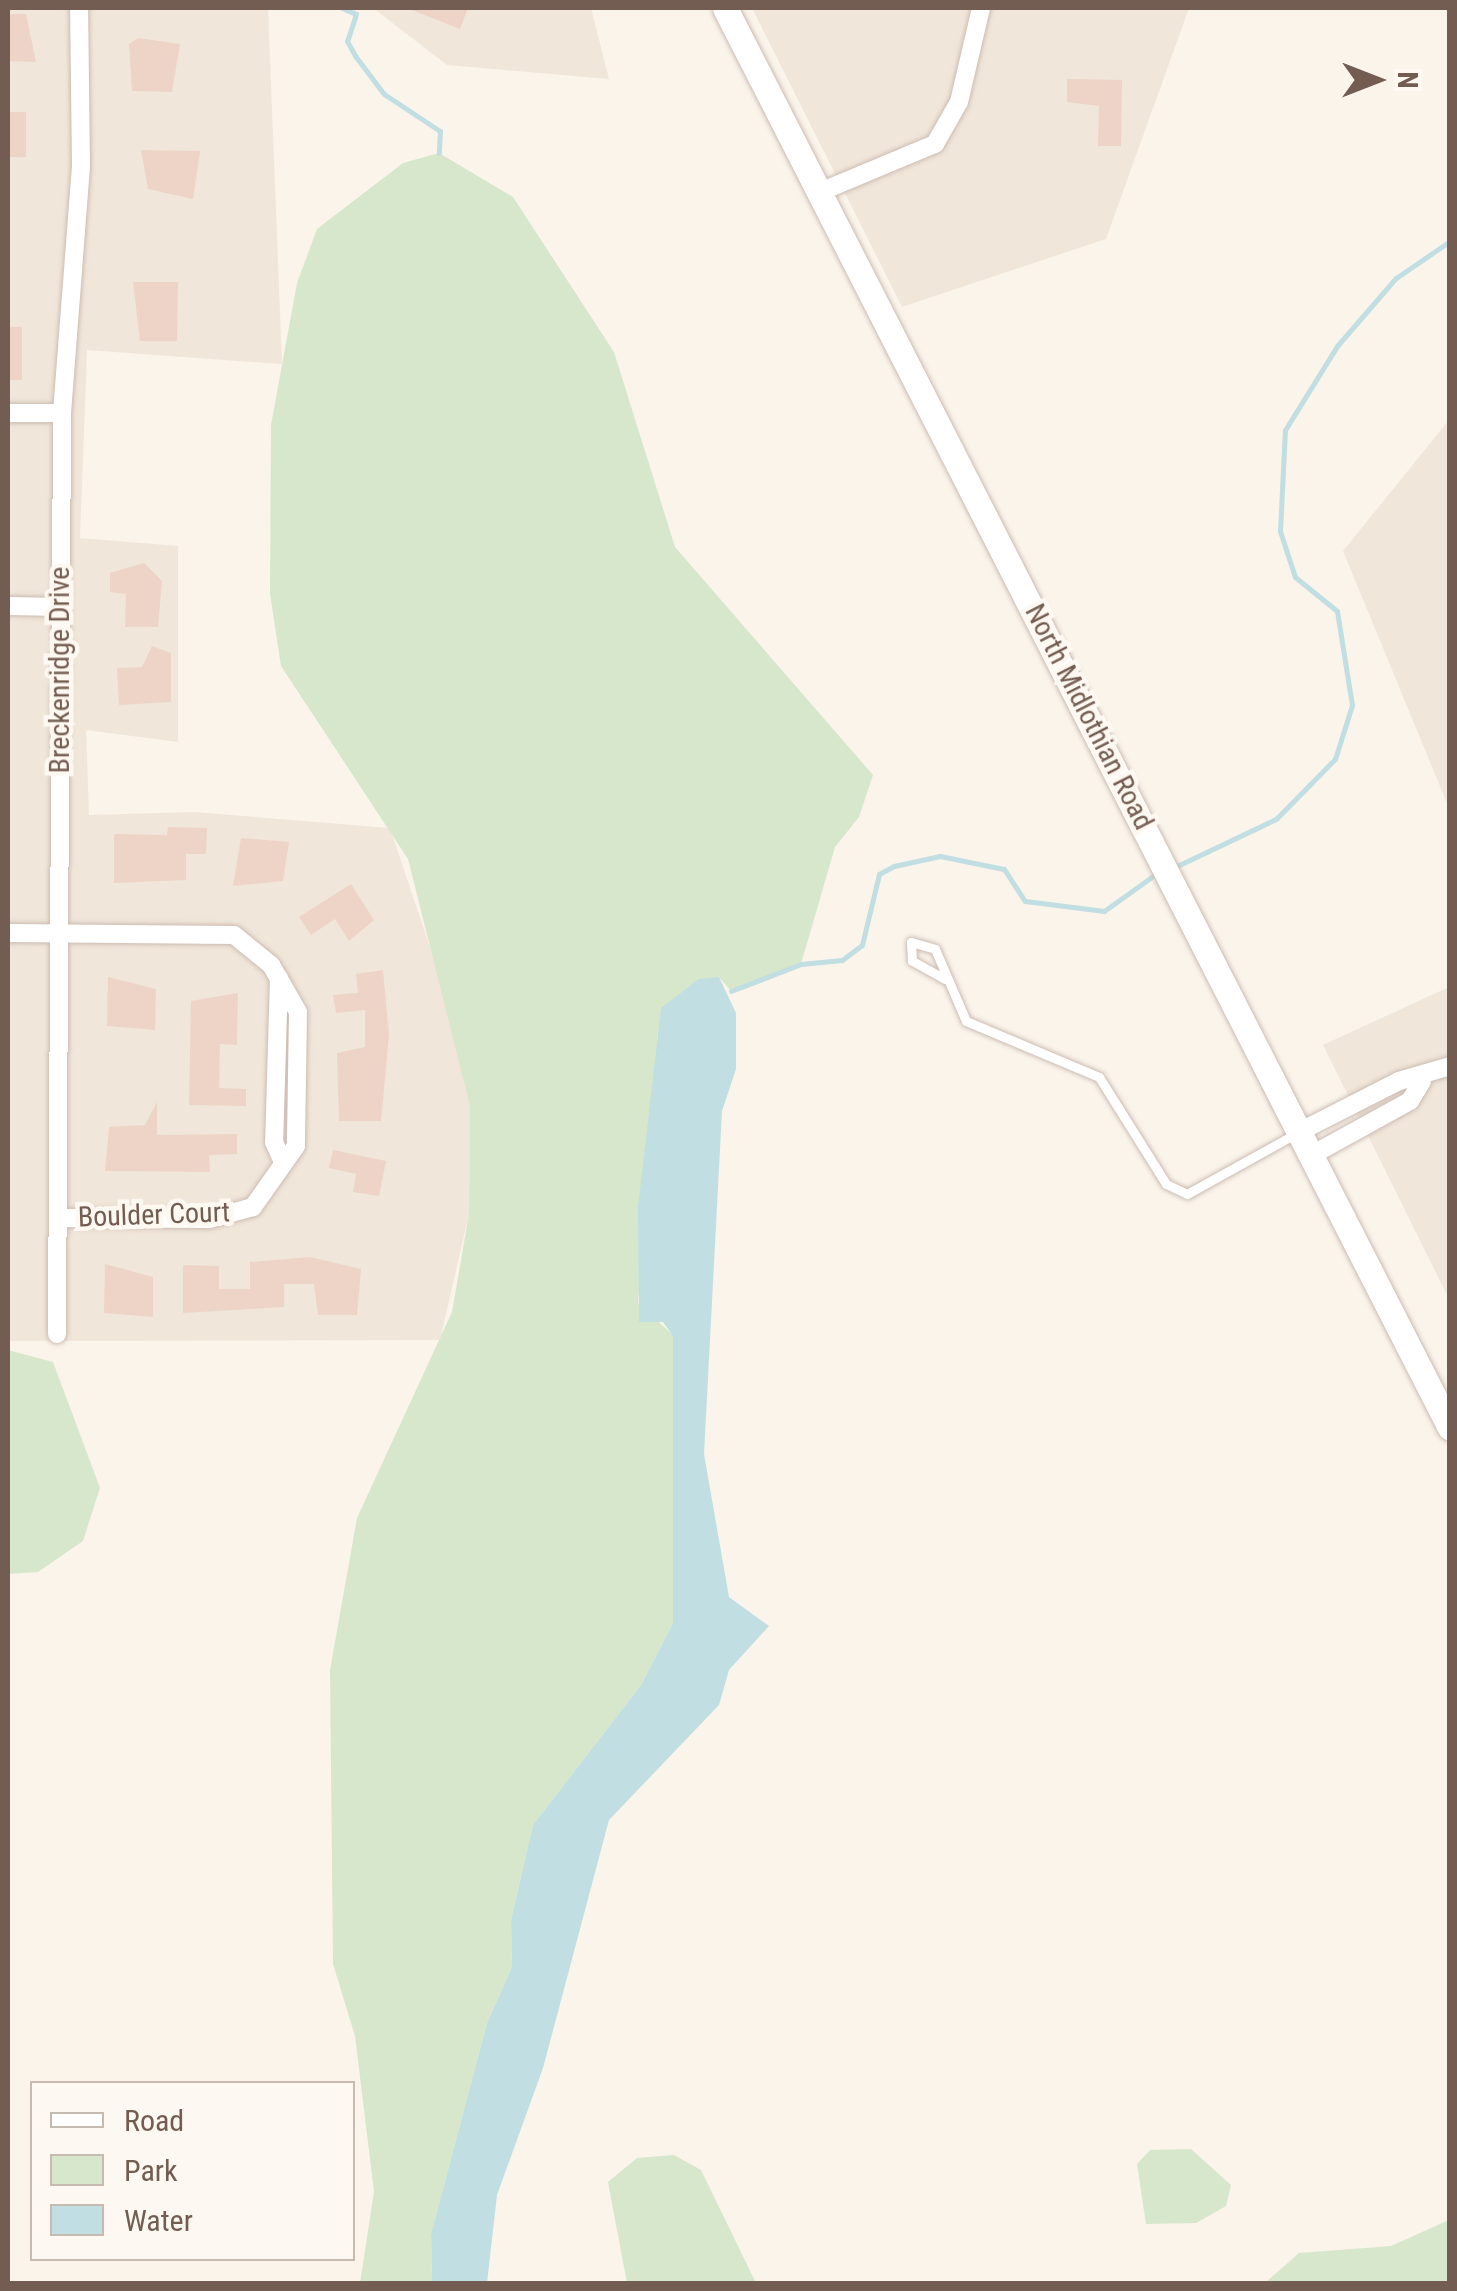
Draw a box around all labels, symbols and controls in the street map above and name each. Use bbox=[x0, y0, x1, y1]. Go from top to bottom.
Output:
north arrow bbox=[1327, 30, 1427, 130]
text: N bbox=[1391, 71, 1424, 89]
street label: Breckenridge Drive bbox=[43, 567, 77, 773]
street label: North Midlothian Road bbox=[1018, 599, 1160, 835]
street label: Boulder Court bbox=[77, 1196, 231, 1234]
legend bbox=[30, 2081, 355, 2261]
text: Road bbox=[124, 2103, 184, 2138]
text: Park bbox=[124, 2153, 178, 2188]
text: Water bbox=[124, 2203, 193, 2238]

